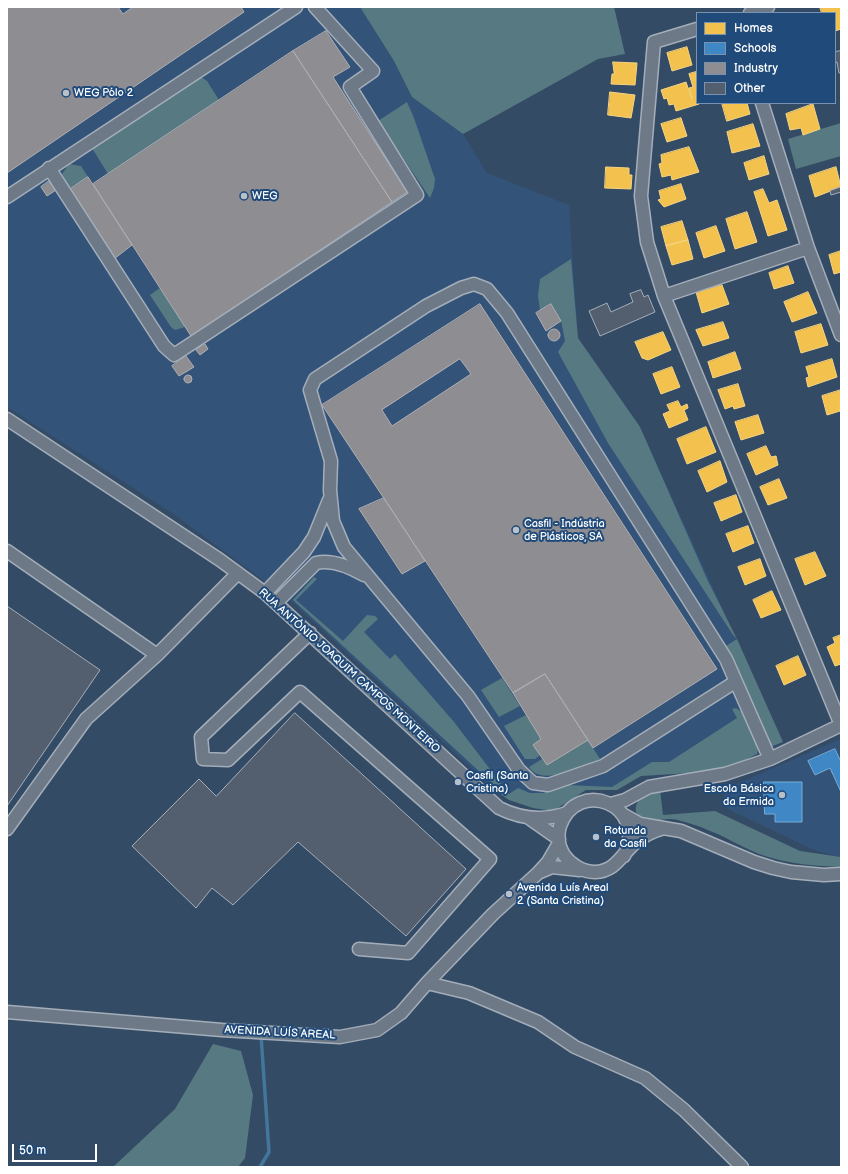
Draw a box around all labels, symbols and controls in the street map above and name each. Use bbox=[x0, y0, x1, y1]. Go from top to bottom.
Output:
legend bbox=[696, 12, 836, 104]
text: Homes bbox=[734, 21, 773, 36]
text: Schools bbox=[734, 41, 777, 56]
text: Industry bbox=[734, 61, 778, 76]
text: Other bbox=[734, 81, 765, 96]
place label: WEG Pólo 2 bbox=[74, 86, 133, 100]
marker: WEG Pólo 2 bbox=[61, 88, 71, 98]
place label: WEG bbox=[252, 189, 277, 203]
marker: WEG bbox=[239, 191, 249, 201]
place label: Casfil - Indústria de Plásticos, SA bbox=[524, 517, 605, 543]
marker: Casfil - Indústria de Plásticos, SA bbox=[511, 525, 521, 535]
street label: RUA ANTÓNIO JOAQUIM CAMPOS MONTEIRO bbox=[256, 586, 442, 756]
place label: Casfil (Santa Cristina) bbox=[466, 769, 529, 795]
marker: Casfil (Santa Cristina) bbox=[453, 777, 463, 787]
place label: Escola Básica da Ermida bbox=[704, 782, 774, 808]
marker: Escola Básica da Ermida bbox=[777, 790, 787, 800]
place label: Rotunda da Casfil bbox=[604, 824, 647, 850]
marker: Rotunda da Casfil bbox=[591, 832, 601, 842]
place label: Avenida Luís Areal 2 (Santa Cristina) bbox=[517, 881, 609, 907]
marker: Avenida Luís Areal 2 (Santa Cristina) bbox=[504, 889, 514, 899]
street label: AVENIDA LUÍS AREAL bbox=[224, 1024, 336, 1042]
scale bar bbox=[14, 1136, 99, 1162]
text: 50 m bbox=[19, 1143, 46, 1158]

